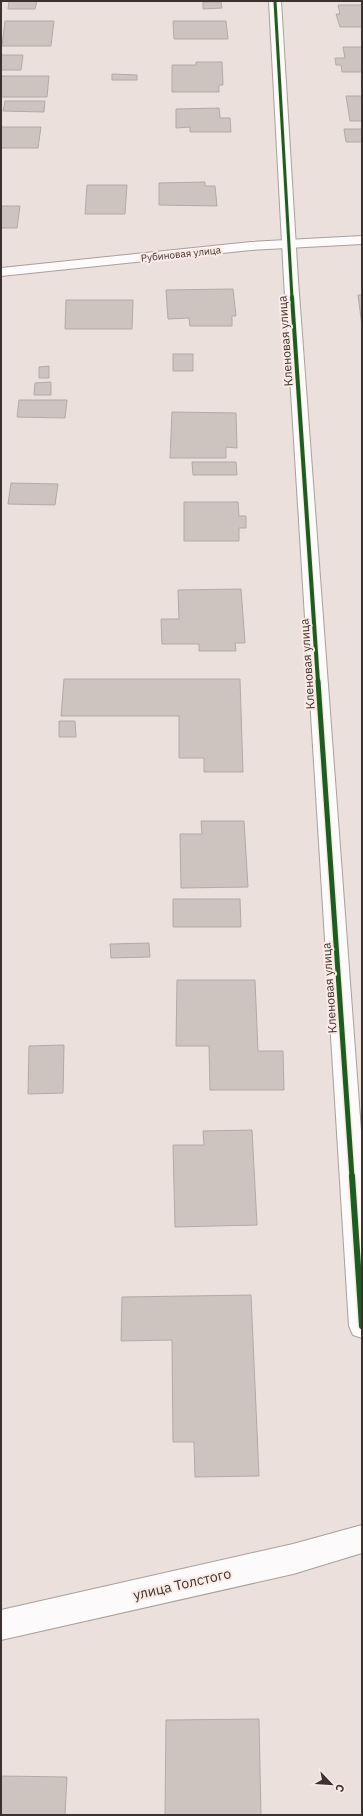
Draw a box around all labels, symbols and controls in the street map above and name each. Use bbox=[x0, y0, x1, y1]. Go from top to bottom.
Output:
street label: Рубиновая улица bbox=[140, 243, 222, 265]
street label: Кленовая улица bbox=[274, 295, 296, 387]
street label: Кленовая улица bbox=[296, 618, 318, 710]
street label: Кленовая улица bbox=[318, 942, 340, 1034]
street label: улица Толстого bbox=[131, 1564, 233, 1604]
north arrow bbox=[311, 1764, 351, 1804]
text: С bbox=[332, 1782, 348, 1794]

